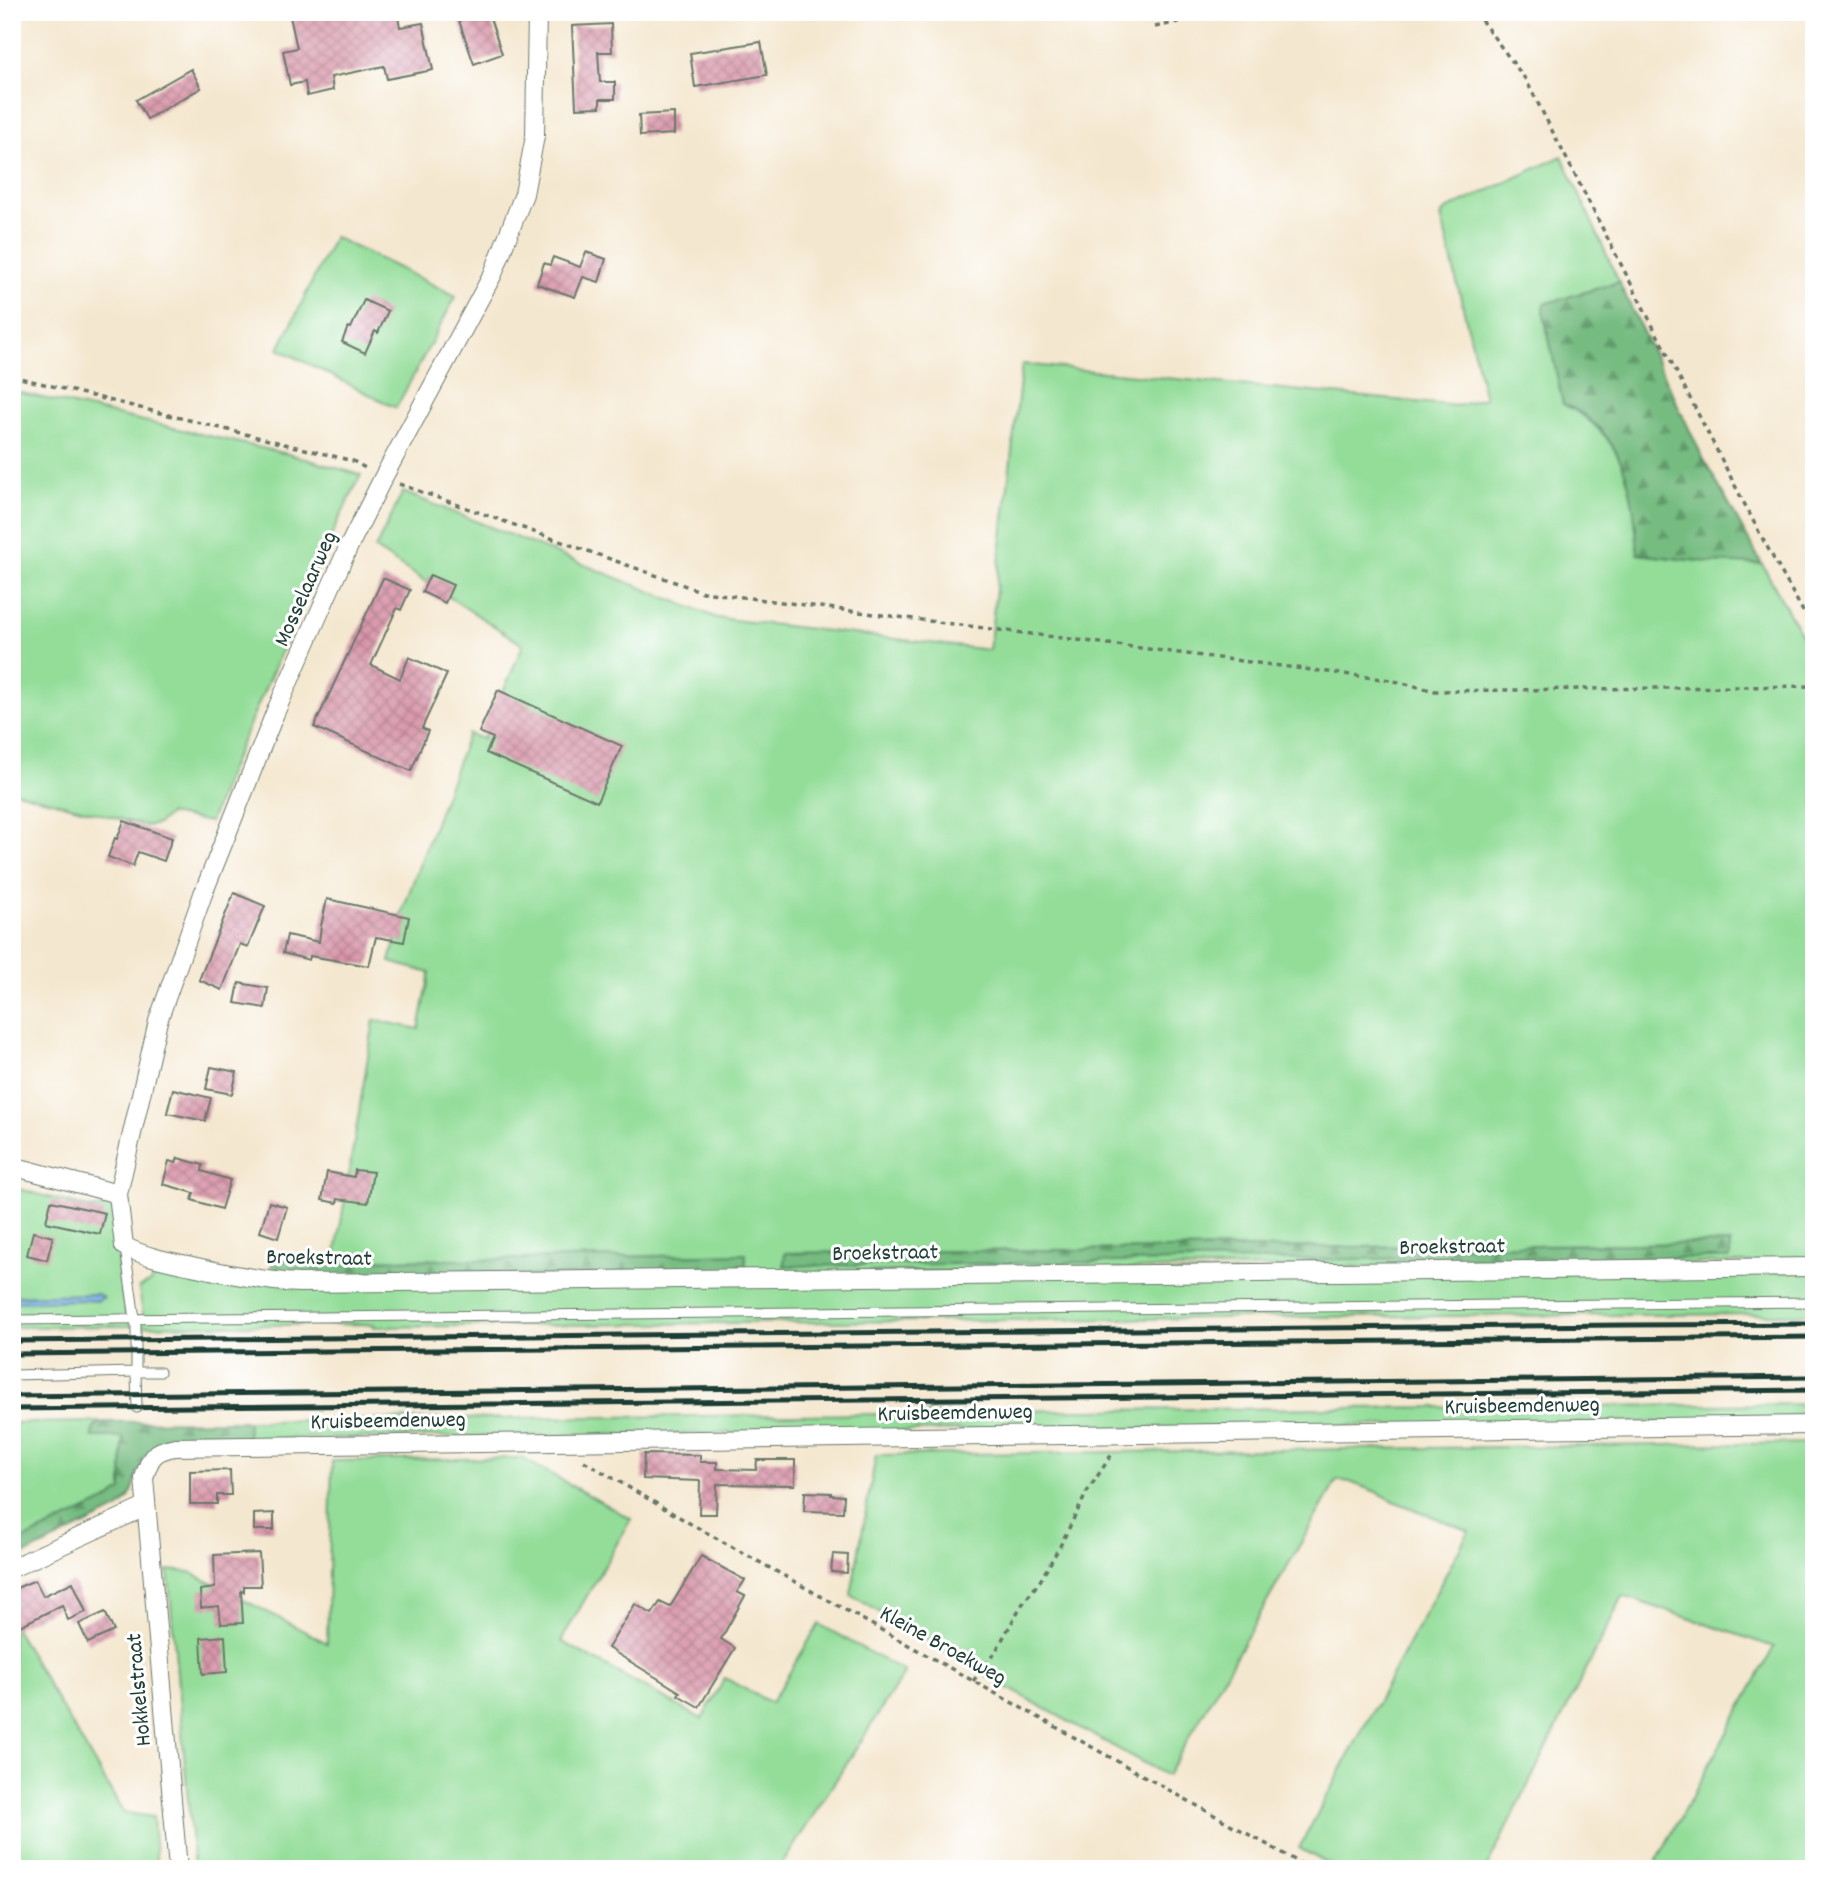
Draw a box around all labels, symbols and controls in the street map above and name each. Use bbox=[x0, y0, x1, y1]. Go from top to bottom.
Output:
street label: Mosselaarweg bbox=[267, 526, 347, 653]
street label: Broekstraat bbox=[1399, 1231, 1505, 1266]
street label: Broekstraat bbox=[832, 1237, 938, 1272]
street label: Broekstraat bbox=[266, 1242, 372, 1277]
street label: Kruisbeemdenweg bbox=[1444, 1390, 1600, 1425]
street label: Kruisbeemdenweg bbox=[877, 1397, 1033, 1432]
street label: Kruisbeemdenweg bbox=[310, 1405, 466, 1440]
street label: Kleine Broekweg bbox=[873, 1599, 1012, 1696]
street label: Hokkelstraat bbox=[119, 1632, 162, 1748]

